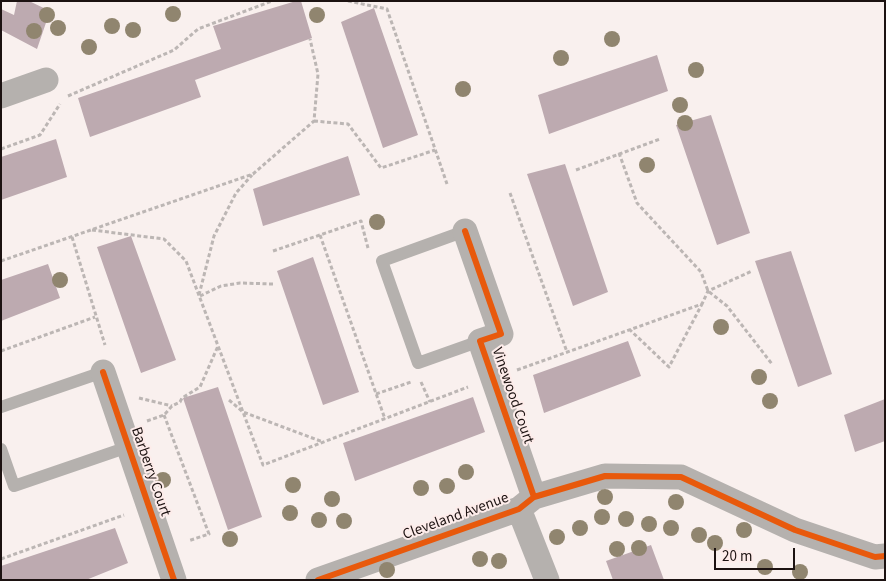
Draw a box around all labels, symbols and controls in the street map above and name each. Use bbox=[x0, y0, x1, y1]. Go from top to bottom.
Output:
street label: Vinewood Court bbox=[487, 346, 537, 446]
street label: Barberry Court bbox=[126, 425, 174, 519]
street label: Cleveland Avenue bbox=[401, 489, 511, 545]
scale bar bbox=[716, 538, 797, 570]
text: 20 m bbox=[722, 546, 752, 567]

